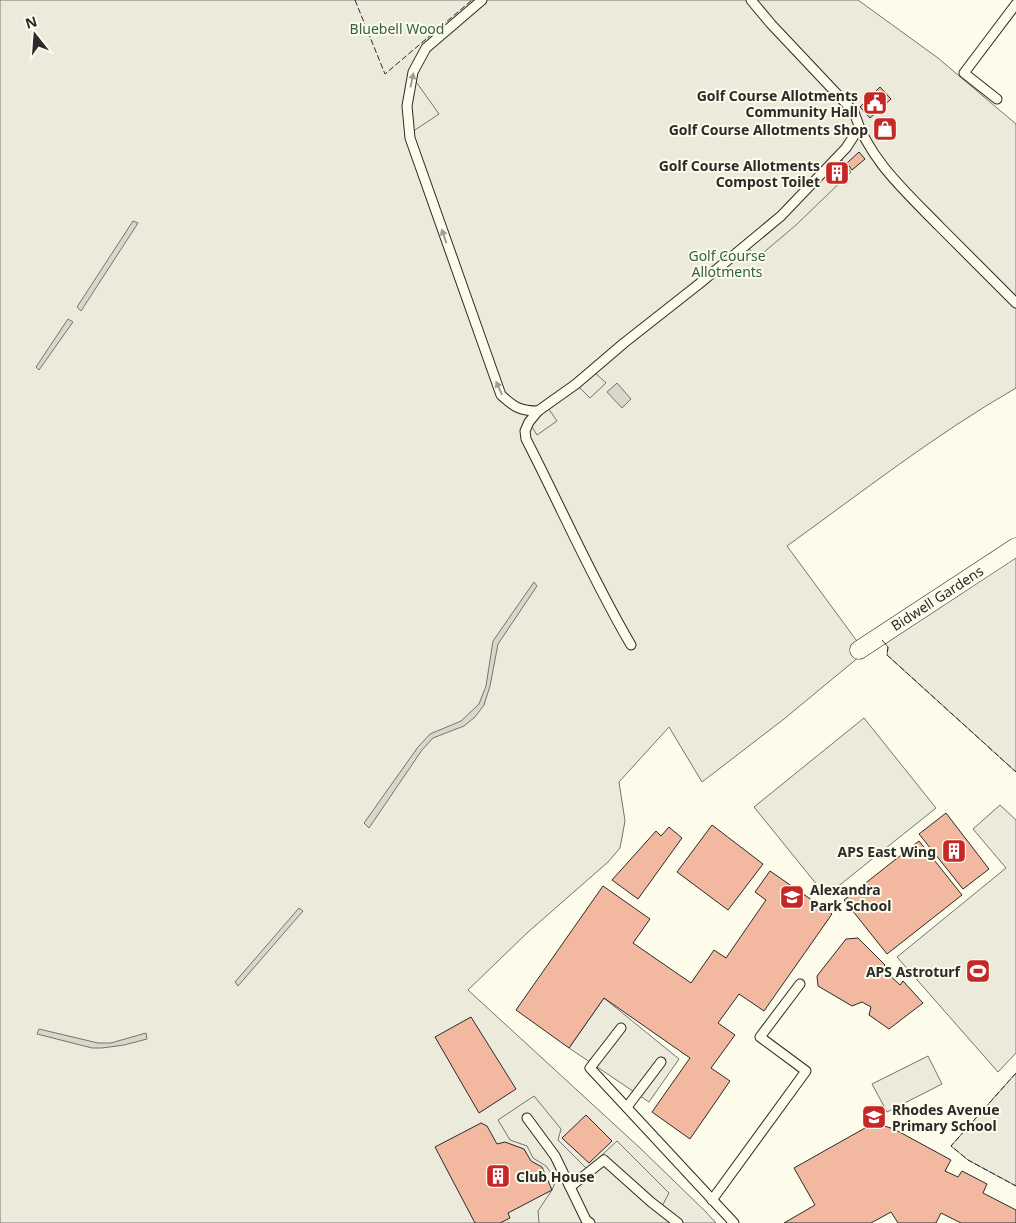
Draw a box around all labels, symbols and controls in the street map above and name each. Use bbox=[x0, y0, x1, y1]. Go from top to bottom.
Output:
north arrow bbox=[10, 10, 60, 60]
text: N bbox=[23, 11, 39, 33]
park label: Bluebell Wood bbox=[350, 19, 444, 38]
one-way arrow bbox=[408, 72, 416, 87]
place label: Golf Course Allotments Community Hall bbox=[697, 86, 858, 121]
public building icon: Golf Course Allotments Community Hall bbox=[862, 90, 888, 116]
shop icon: Golf Course Allotments Shop bbox=[872, 116, 898, 142]
place label: Golf Course Allotments Shop bbox=[669, 120, 868, 139]
place label: Golf Course Allotments Compost Toilet bbox=[659, 156, 820, 191]
building icon: Golf Course Allotments Compost Toilet bbox=[824, 160, 850, 186]
one-way arrow bbox=[440, 228, 447, 243]
park label: Golf Course Allotments bbox=[688, 246, 766, 281]
one-way arrow bbox=[495, 381, 504, 396]
street label: Bidwell Gardens bbox=[887, 561, 987, 635]
building icon: APS East Wing bbox=[941, 838, 967, 864]
place label: APS East Wing bbox=[838, 842, 936, 861]
place label: Alexandra Park School bbox=[810, 880, 891, 915]
school or university icon: Alexandra Park School bbox=[779, 884, 805, 910]
sports icon: APS Astroturf bbox=[965, 958, 991, 984]
place label: APS Astroturf bbox=[866, 962, 962, 981]
place label: Rhodes Avenue Primary School bbox=[892, 1100, 1000, 1135]
school or university icon: Rhodes Avenue Primary School bbox=[861, 1104, 887, 1130]
building icon: Club House bbox=[485, 1163, 511, 1189]
place label: Club House bbox=[516, 1167, 595, 1186]

